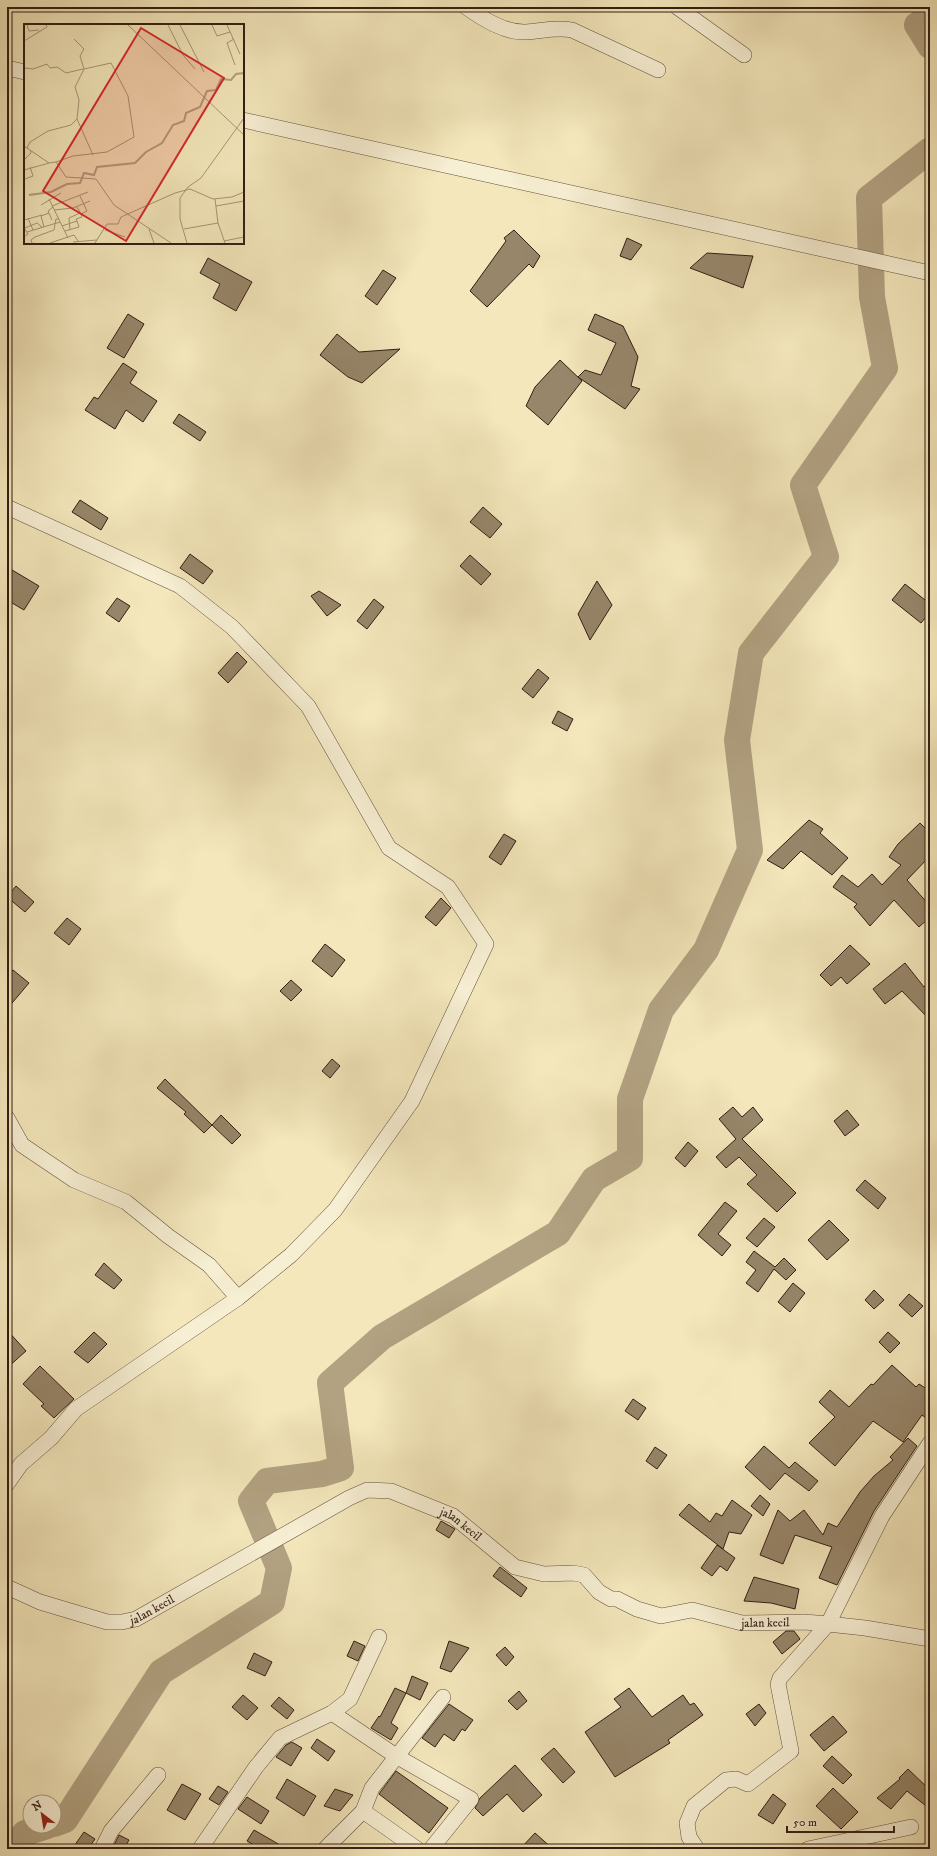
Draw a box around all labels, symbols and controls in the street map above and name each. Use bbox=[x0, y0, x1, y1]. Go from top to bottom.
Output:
inset map bbox=[24, 24, 244, 244]
street label: jalan kecil bbox=[436, 1503, 485, 1544]
street label: jalan kecil bbox=[127, 1591, 177, 1628]
street label: jalan kecil bbox=[739, 1615, 790, 1631]
north arrow bbox=[22, 1794, 62, 1834]
text: N bbox=[30, 1798, 45, 1815]
scale bar bbox=[787, 1808, 894, 1834]
text: 50 m bbox=[793, 1815, 817, 1830]

